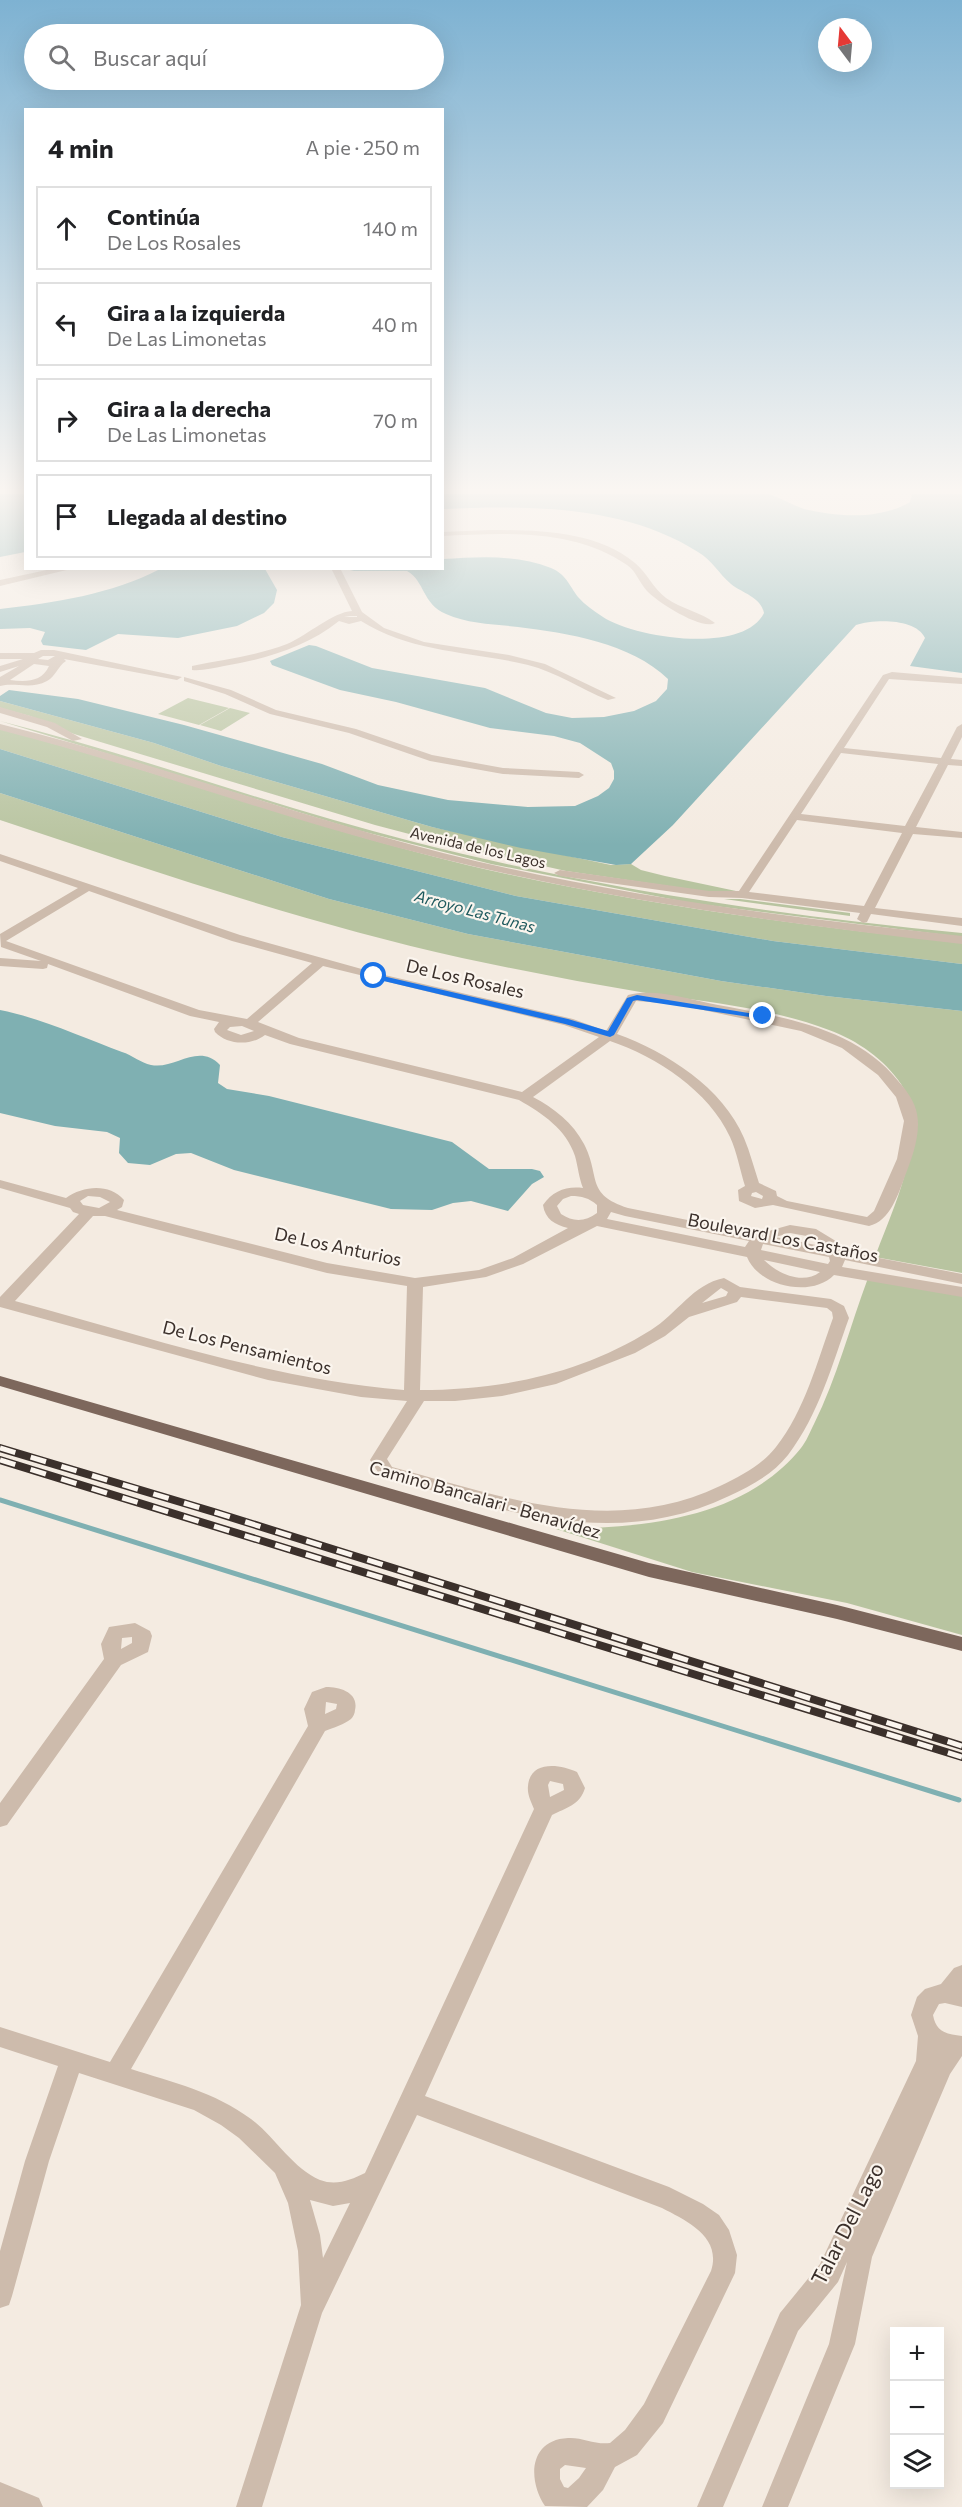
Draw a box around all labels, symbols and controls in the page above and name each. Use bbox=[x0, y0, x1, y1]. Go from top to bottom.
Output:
north arrow bbox=[818, 18, 872, 72]
search box bbox=[24, 24, 444, 90]
icon: search bbox=[45, 41, 78, 74]
text: Buscar aquí bbox=[93, 44, 207, 71]
text: 4 min bbox=[48, 132, 114, 163]
text: A pie · 250 m bbox=[306, 135, 420, 159]
text: Continúa bbox=[107, 203, 200, 230]
icon: ahead bbox=[50, 212, 83, 245]
text: 140 m bbox=[363, 216, 418, 240]
text: De Los Rosales bbox=[107, 230, 241, 254]
text: Gira a la izquierda bbox=[107, 299, 285, 326]
icon: left bbox=[50, 308, 83, 341]
text: 40 m bbox=[372, 312, 418, 336]
text: De Las Limonetas bbox=[107, 326, 267, 350]
text: Gira a la derecha bbox=[107, 395, 271, 422]
icon: right bbox=[50, 404, 83, 437]
text: 70 m bbox=[373, 408, 418, 432]
text: De Las Limonetas bbox=[107, 422, 267, 446]
icon: arrive bbox=[50, 500, 83, 533]
text: Llegada al destino bbox=[107, 503, 287, 530]
street label: Avenida de los Lagos bbox=[409, 823, 548, 871]
water label: Arroyo Las Tunas bbox=[412, 885, 537, 936]
street label: De Los Rosales bbox=[404, 954, 526, 1002]
route start bbox=[360, 962, 386, 988]
route end bbox=[749, 1002, 775, 1028]
street label: Boulevard Los Castaños bbox=[686, 1208, 880, 1266]
street label: De Los Anturios bbox=[273, 1222, 404, 1270]
street label: De Los Pensamientos bbox=[161, 1315, 334, 1379]
street label: Camino Bancalari - Benavídez bbox=[367, 1455, 604, 1543]
street label: Talar Del Lago bbox=[805, 2158, 888, 2289]
map controls bbox=[890, 2327, 944, 2489]
button: + bbox=[890, 2327, 944, 2381]
button: − bbox=[890, 2381, 944, 2435]
button: layers bbox=[890, 2435, 944, 2489]

